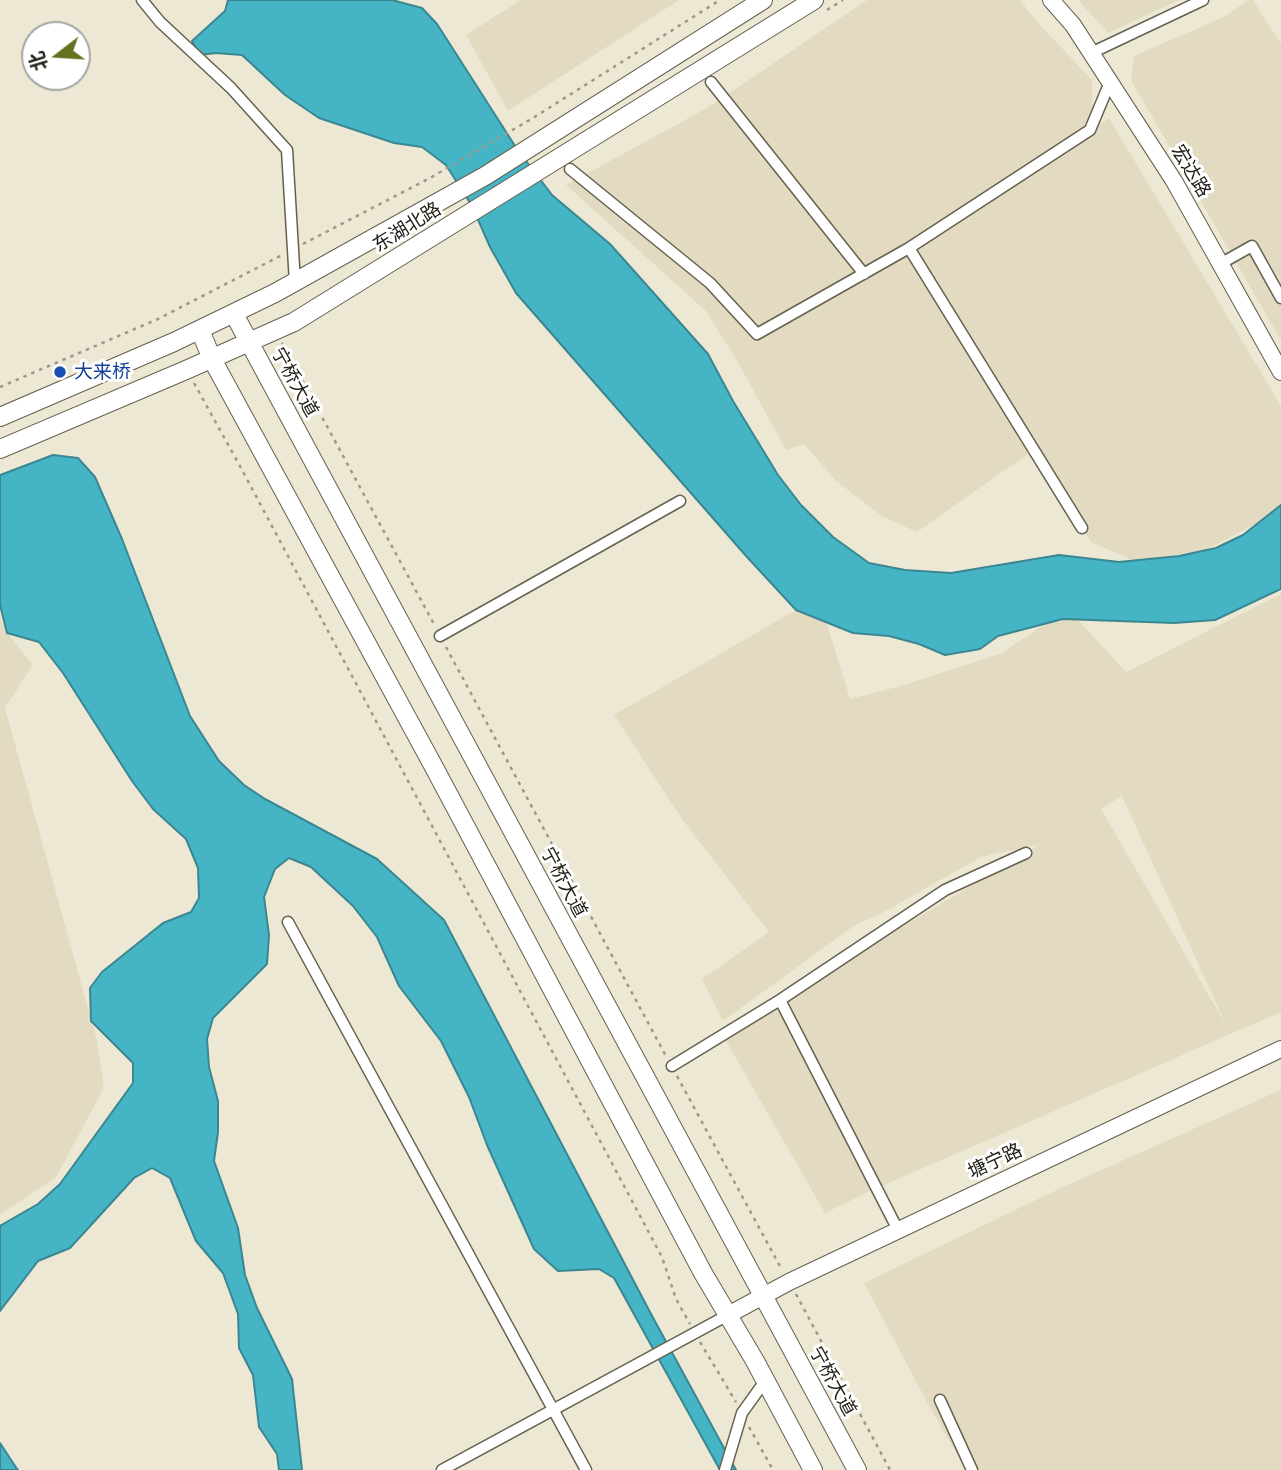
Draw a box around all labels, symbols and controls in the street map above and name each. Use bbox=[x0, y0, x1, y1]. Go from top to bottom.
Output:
north arrow bbox=[21, 21, 91, 91]
text: 北 bbox=[24, 49, 51, 74]
street label: 宏达路 bbox=[1167, 141, 1215, 201]
street label: 东湖北路 bbox=[369, 197, 445, 257]
street label: 宁桥大道 bbox=[267, 343, 323, 421]
place label: 大来桥 bbox=[74, 361, 131, 383]
marker: 大来桥 bbox=[52, 364, 68, 380]
street label: 宁桥大道 bbox=[536, 843, 592, 921]
street label: 塘宁路 bbox=[964, 1139, 1026, 1183]
street label: 宁桥大道 bbox=[805, 1342, 861, 1420]

